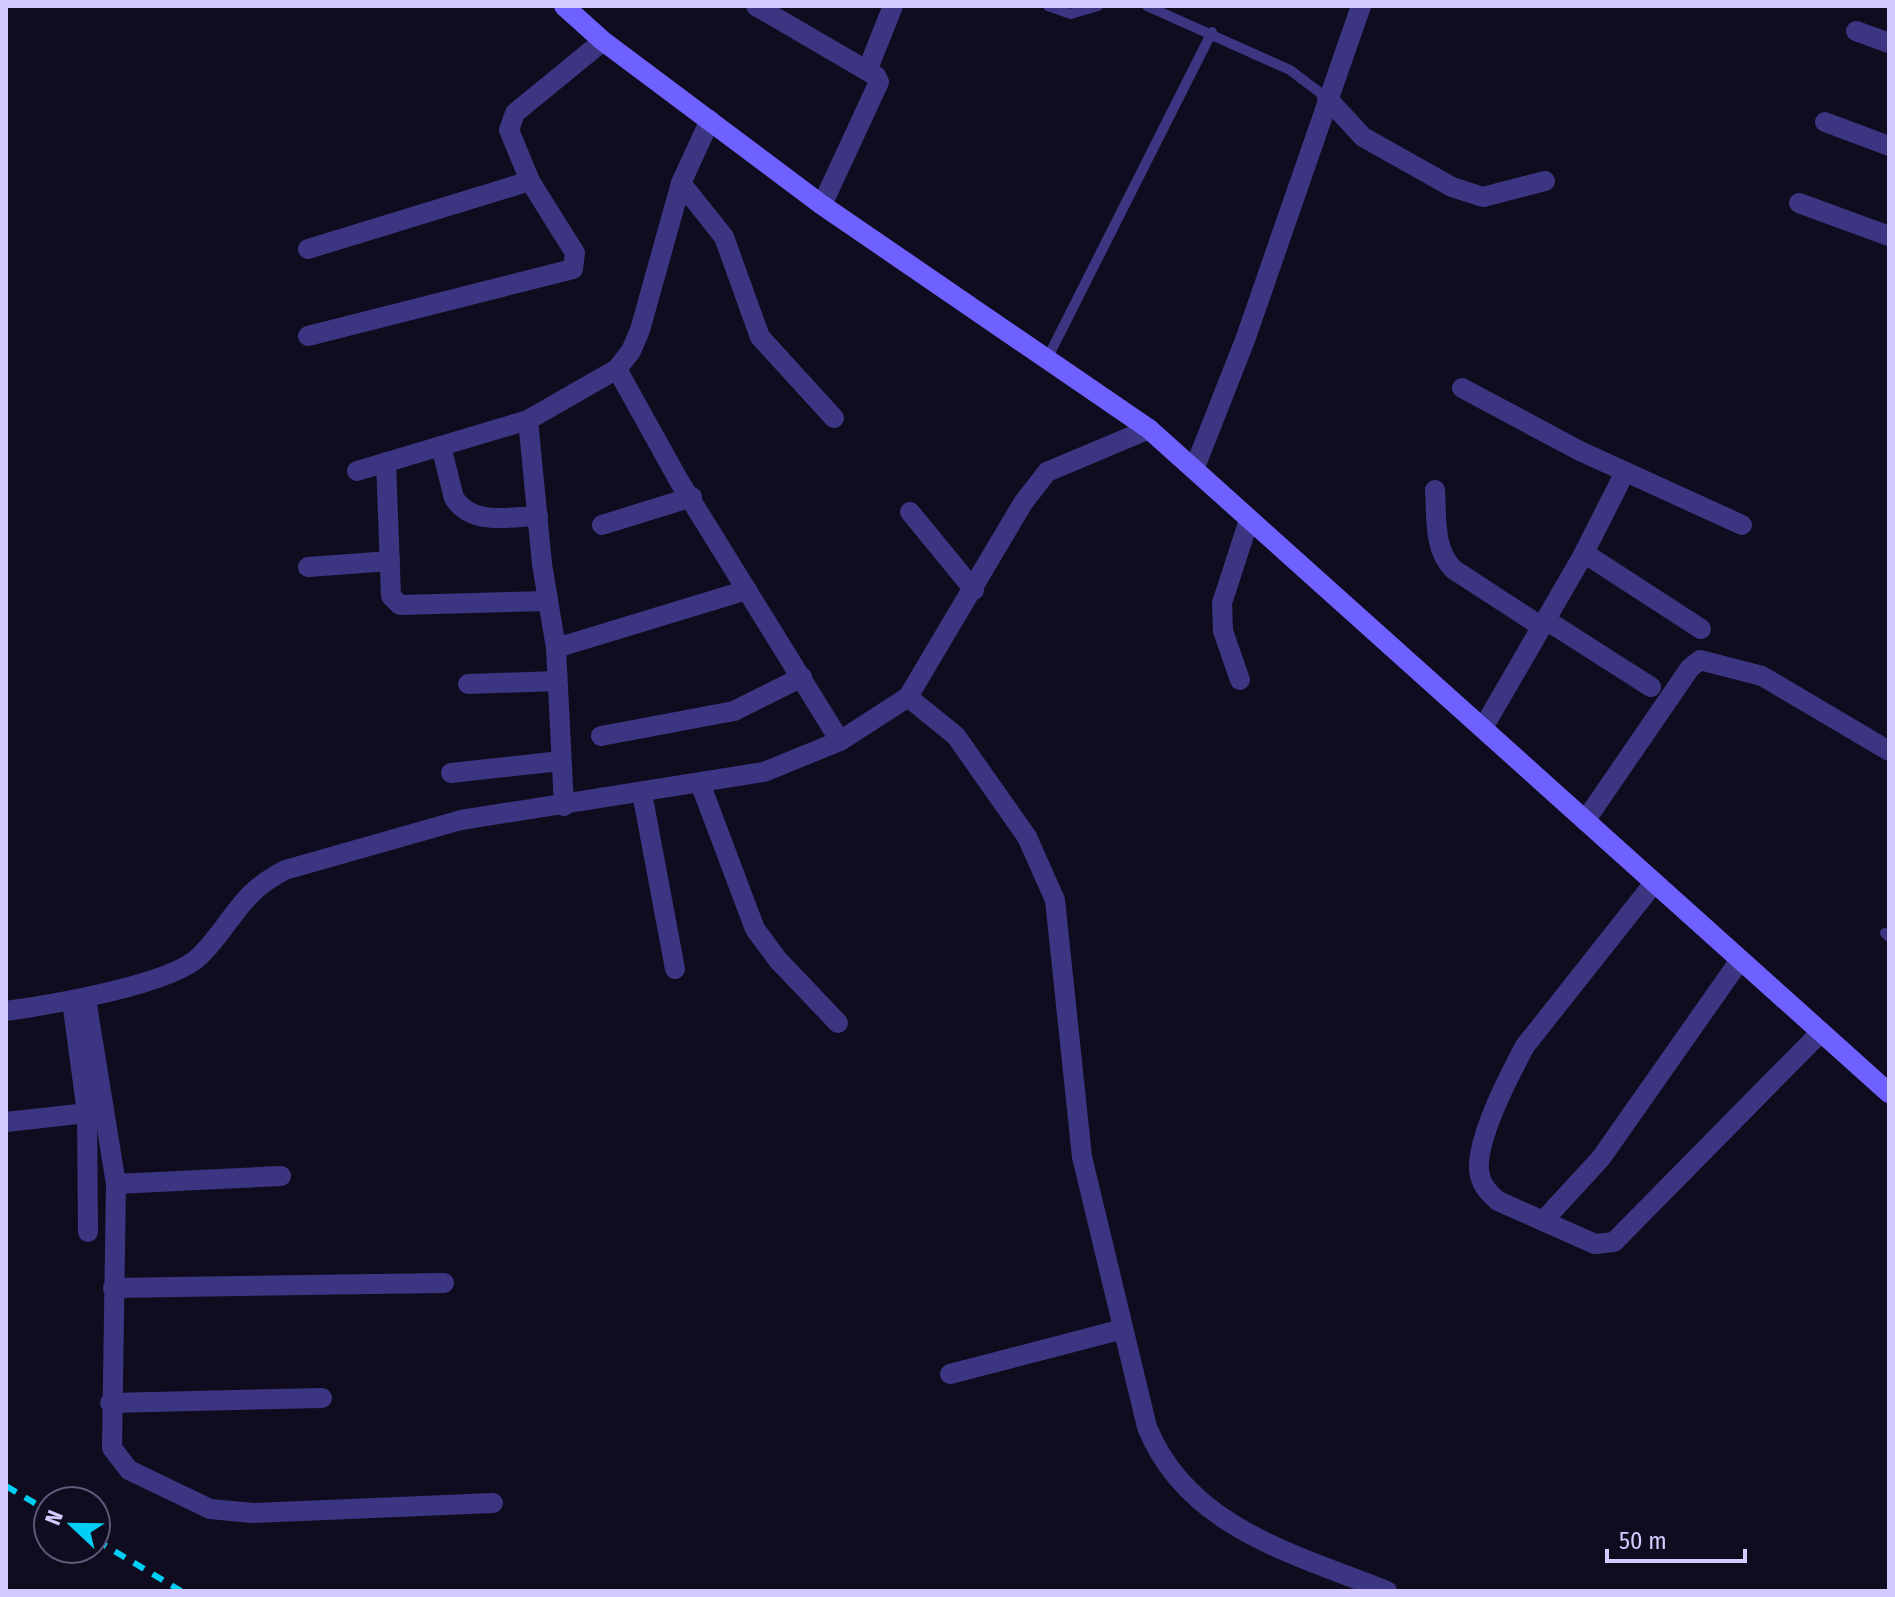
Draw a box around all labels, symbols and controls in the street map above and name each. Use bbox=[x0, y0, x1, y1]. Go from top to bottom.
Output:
north arrow bbox=[32, 1485, 112, 1565]
text: N bbox=[39, 1507, 69, 1529]
scale bar bbox=[1607, 1513, 1745, 1563]
text: 50 m bbox=[1619, 1527, 1667, 1555]

